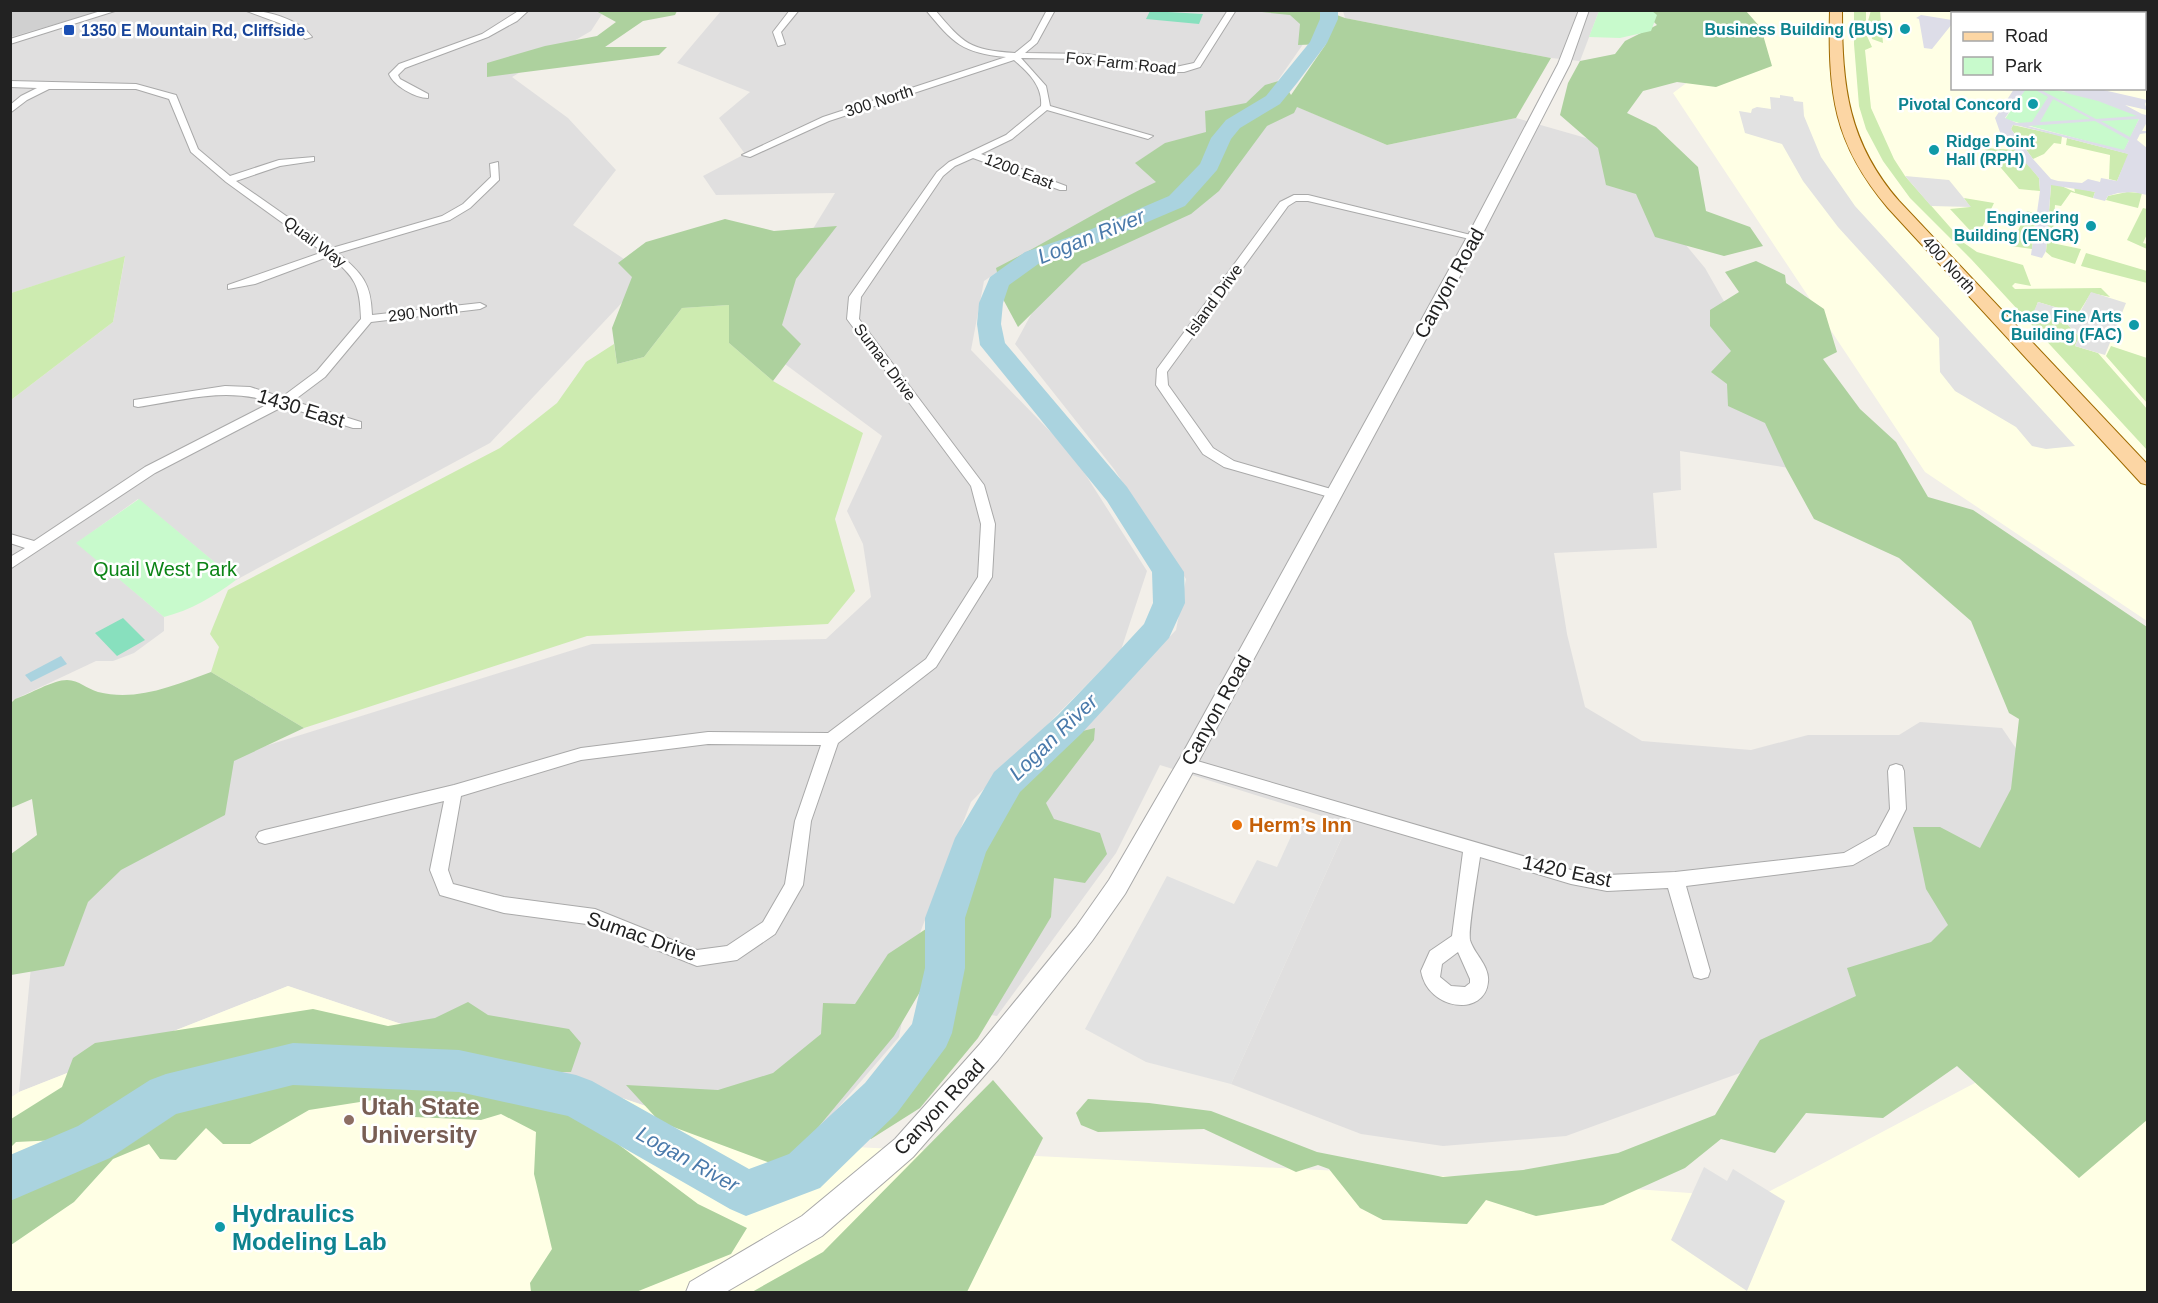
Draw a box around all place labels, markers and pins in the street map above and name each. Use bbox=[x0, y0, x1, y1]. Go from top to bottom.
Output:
place label: Business Building (BUS) bbox=[1705, 21, 1893, 38]
place label: 1350 E Mountain Rd, Cliffside bbox=[81, 22, 305, 39]
marker: Business Building (BUS) bbox=[1898, 22, 1912, 36]
marker: 1350 E Mountain Rd, Cliffside bbox=[62, 23, 76, 37]
place label: Pivotal Concord bbox=[1898, 96, 2021, 113]
marker: Pivotal Concord bbox=[2026, 97, 2040, 111]
place label: Ridge Point Hall (RPH) bbox=[1946, 133, 2036, 168]
marker: Ridge Point Hall (RPH) bbox=[1927, 143, 1941, 157]
place label: Engineering Building (ENGR) bbox=[1954, 209, 2079, 244]
marker: Engineering Building (ENGR) bbox=[2084, 219, 2098, 233]
place label: Chase Fine Arts Building (FAC) bbox=[2001, 308, 2122, 343]
marker: Chase Fine Arts Building (FAC) bbox=[2127, 318, 2141, 332]
place label: Herm’s Inn bbox=[1249, 814, 1352, 836]
marker: Herm’s Inn bbox=[1230, 818, 1244, 832]
place label: Utah State University bbox=[361, 1093, 480, 1148]
marker: Utah State University bbox=[342, 1113, 356, 1127]
place label: Hydraulics Modeling Lab bbox=[232, 1200, 387, 1255]
marker: Hydraulics Modeling Lab bbox=[213, 1220, 227, 1234]

